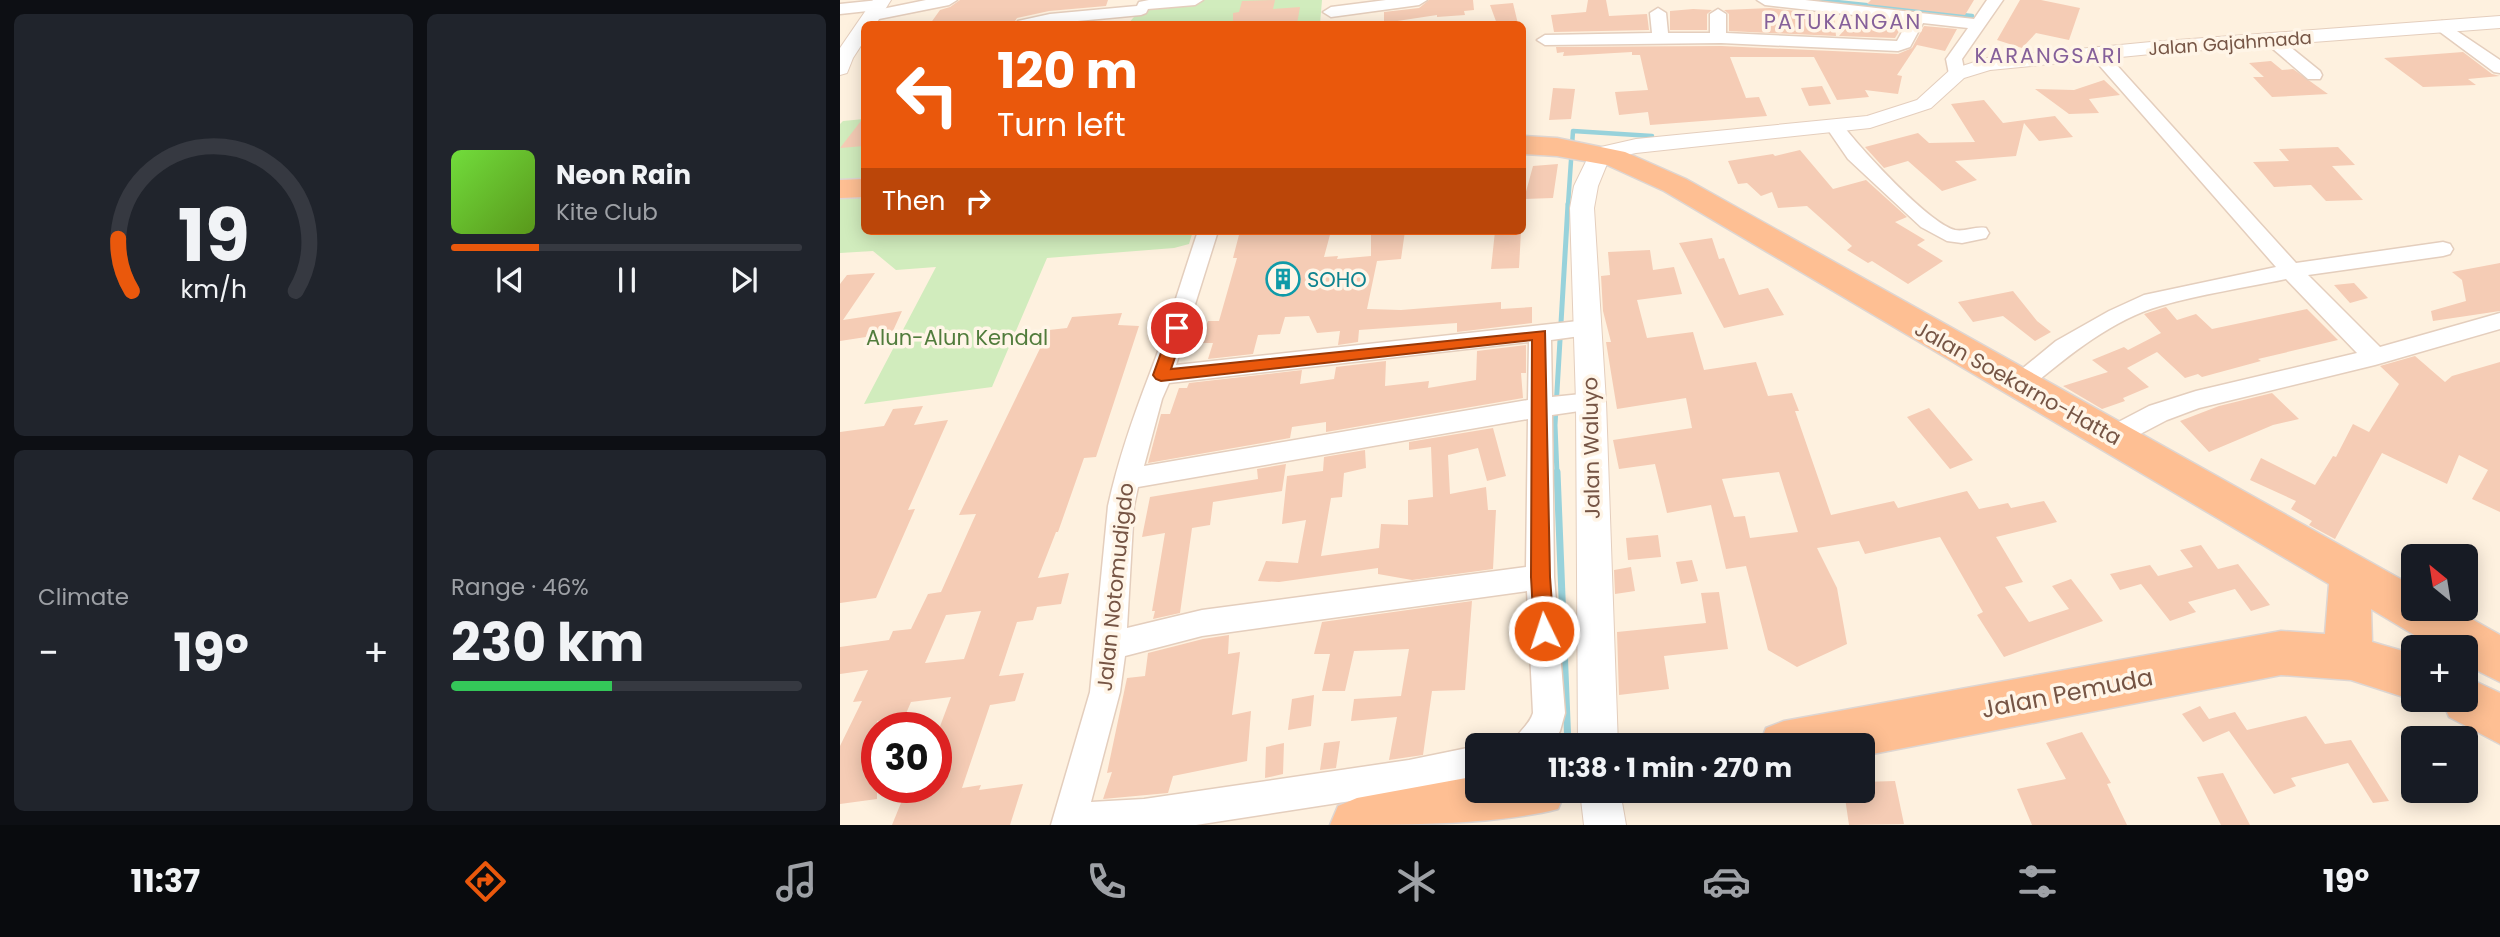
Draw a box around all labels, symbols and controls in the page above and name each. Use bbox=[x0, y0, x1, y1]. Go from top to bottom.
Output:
district label: PATUKANGAN bbox=[1764, 7, 1922, 36]
street label: Jalan Gajahmada bbox=[2147, 25, 2313, 61]
text: 120 m bbox=[997, 37, 1138, 105]
district label: KARANGSARI bbox=[1974, 41, 2124, 70]
icon: left bbox=[882, 49, 973, 140]
text: Turn left bbox=[997, 102, 1126, 147]
text: Neon Rain bbox=[556, 157, 691, 193]
icon: right bbox=[959, 182, 997, 220]
text: Then bbox=[882, 183, 945, 219]
text: 19 bbox=[177, 185, 250, 286]
text: Kite Club bbox=[556, 196, 658, 228]
building icon: SOHO bbox=[1264, 260, 1302, 298]
icon: previous bbox=[491, 261, 529, 299]
icon: pause bbox=[608, 261, 646, 299]
icon: next bbox=[725, 261, 763, 299]
place label: SOHO bbox=[1307, 265, 1367, 294]
text: km/h bbox=[180, 272, 247, 307]
pin bbox=[1147, 298, 1207, 358]
icon: arrive bbox=[1158, 309, 1196, 347]
street label: Jalan Soekarno-Hatta bbox=[1910, 314, 2126, 452]
park label: Alun-Alun Kendal bbox=[866, 323, 1048, 352]
street label: Jalan Waluyo bbox=[1575, 377, 1607, 519]
street label: Jalan Notomudigdo bbox=[1090, 481, 1140, 693]
north arrow bbox=[2401, 544, 2478, 621]
map controls bbox=[2401, 544, 2478, 803]
text: Range · 46% bbox=[451, 571, 589, 603]
text: Climate bbox=[38, 581, 129, 613]
position arrow bbox=[1507, 594, 1581, 668]
text: 230 km bbox=[451, 606, 644, 679]
text: 19° bbox=[173, 616, 249, 689]
text: − bbox=[38, 626, 59, 679]
text: + bbox=[363, 626, 389, 679]
button: + bbox=[2401, 635, 2478, 712]
street label: Jalan Pemuda bbox=[1978, 660, 2156, 726]
speed limit sign: 30 bbox=[861, 712, 952, 803]
button: − bbox=[2401, 726, 2478, 803]
text: 11:38 · 1 min · 270 m bbox=[1548, 750, 1792, 786]
icon: directions bbox=[461, 857, 510, 906]
icon: music bbox=[772, 857, 821, 906]
icon: phone bbox=[1082, 857, 1131, 906]
icon: climate bbox=[1392, 857, 1441, 906]
icon: car bbox=[1702, 857, 1751, 906]
icon: filters bbox=[2013, 857, 2062, 906]
text: 11:37 bbox=[131, 858, 200, 903]
text: 19° bbox=[2323, 858, 2369, 903]

